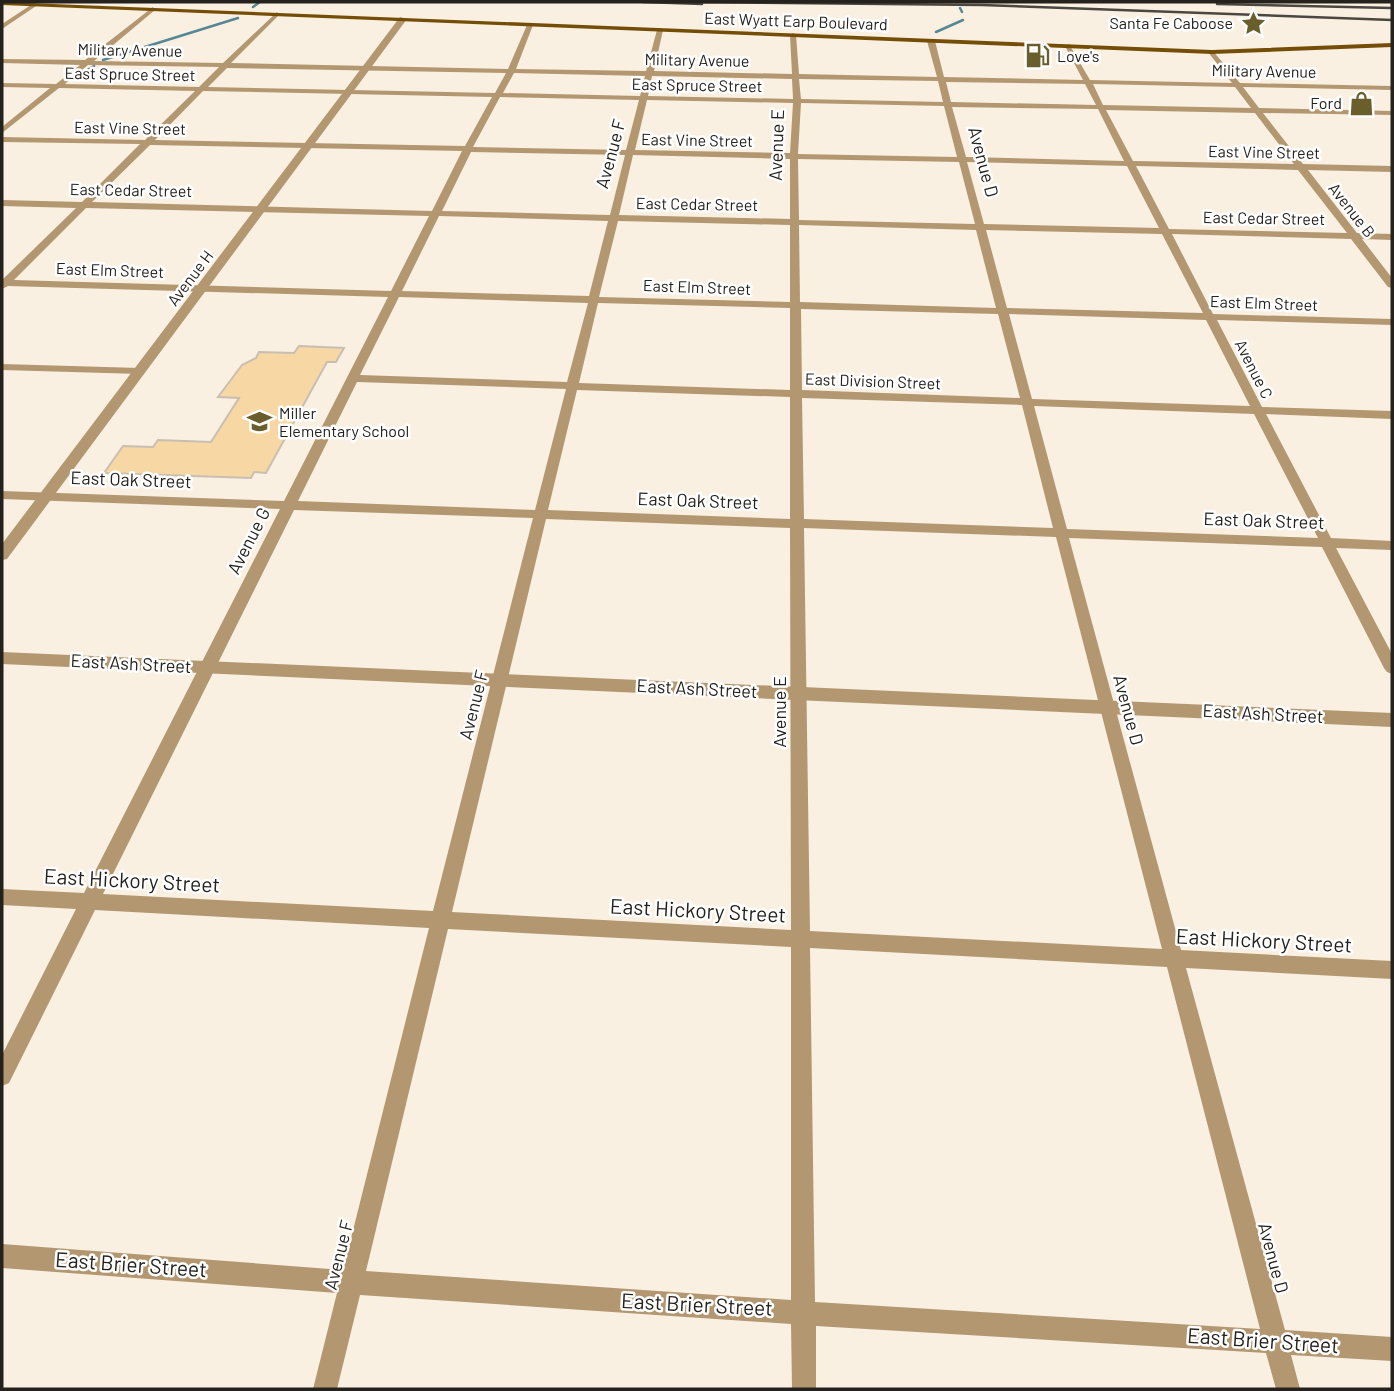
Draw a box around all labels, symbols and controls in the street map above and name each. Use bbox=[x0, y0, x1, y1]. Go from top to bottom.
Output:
street label: East Wyatt Earp Boulevard bbox=[704, 8, 888, 33]
place icon: Santa Fe Caboose bbox=[1239, 9, 1267, 37]
place label: Santa Fe Caboose bbox=[1109, 13, 1233, 32]
street label: Military Avenue bbox=[77, 39, 183, 60]
fuel station icon: Love's bbox=[1023, 42, 1051, 70]
place label: Love's bbox=[1057, 46, 1099, 65]
street label: Military Avenue bbox=[644, 49, 750, 70]
street label: Military Avenue bbox=[1211, 60, 1317, 81]
street label: East Spruce Street bbox=[64, 63, 196, 84]
street label: East Spruce Street bbox=[631, 74, 763, 95]
shop icon: Ford bbox=[1348, 89, 1376, 117]
place label: Ford bbox=[1310, 93, 1342, 112]
street label: Avenue E bbox=[764, 109, 788, 181]
street label: East Vine Street bbox=[74, 117, 186, 138]
street label: Avenue F bbox=[590, 117, 630, 191]
street label: Avenue D bbox=[964, 124, 1004, 199]
street label: East Vine Street bbox=[641, 129, 753, 150]
street label: East Vine Street bbox=[1208, 141, 1320, 162]
street label: East Cedar Street bbox=[70, 179, 192, 200]
street label: Avenue B bbox=[1325, 179, 1380, 241]
street label: East Cedar Street bbox=[636, 193, 758, 214]
street label: East Cedar Street bbox=[1203, 207, 1325, 228]
street label: Avenue H bbox=[163, 246, 217, 309]
street label: East Elm Street bbox=[56, 258, 164, 281]
street label: East Elm Street bbox=[643, 275, 751, 298]
street label: East Elm Street bbox=[1210, 291, 1318, 314]
street label: Avenue C bbox=[1232, 336, 1277, 401]
street label: East Division Street bbox=[805, 369, 941, 392]
place label: Miller Elementary School bbox=[279, 403, 409, 440]
school or university icon: Miller Elementary School bbox=[245, 408, 273, 436]
street label: East Oak Street bbox=[70, 466, 192, 492]
street label: East Oak Street bbox=[637, 487, 759, 513]
street label: Avenue G bbox=[222, 504, 274, 578]
street label: East Oak Street bbox=[1203, 507, 1325, 533]
street label: East Ash Street bbox=[70, 649, 192, 677]
street label: Avenue F bbox=[454, 668, 492, 742]
street label: Avenue D bbox=[1109, 672, 1149, 747]
street label: East Ash Street bbox=[636, 674, 758, 702]
street label: Avenue E bbox=[768, 676, 790, 748]
street label: East Ash Street bbox=[1202, 699, 1324, 727]
street label: East Hickory Street bbox=[43, 862, 221, 897]
street label: East Hickory Street bbox=[609, 892, 787, 927]
street label: East Hickory Street bbox=[1175, 922, 1353, 957]
street label: Avenue F bbox=[319, 1218, 357, 1292]
street label: Avenue D bbox=[1254, 1220, 1294, 1295]
street label: East Brier Street bbox=[54, 1246, 208, 1281]
street label: East Brier Street bbox=[621, 1287, 774, 1320]
street label: East Brier Street bbox=[1186, 1322, 1340, 1357]

